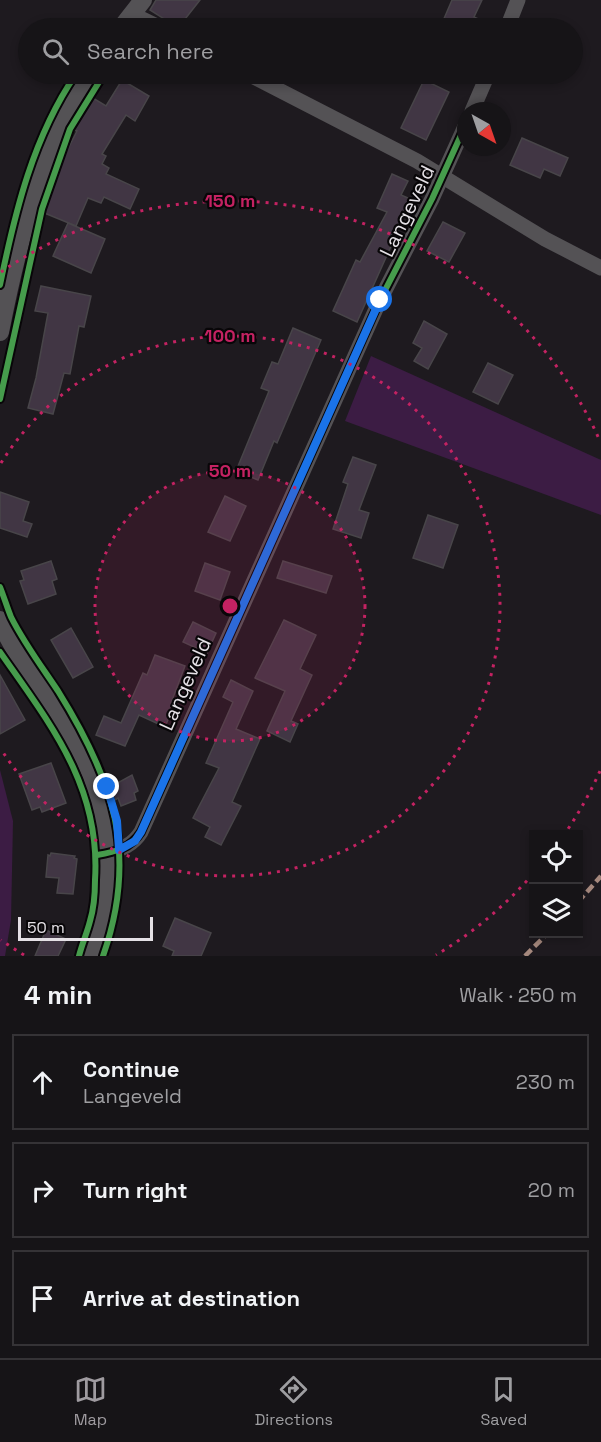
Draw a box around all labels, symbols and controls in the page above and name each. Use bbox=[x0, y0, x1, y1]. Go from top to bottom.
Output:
search box bbox=[18, 18, 583, 84]
icon: search bbox=[39, 35, 72, 68]
text: Search here bbox=[87, 37, 214, 65]
north arrow bbox=[457, 102, 511, 156]
street label: Langeveld bbox=[374, 161, 440, 261]
text: 150 m bbox=[205, 189, 255, 212]
route start bbox=[366, 286, 392, 312]
text: 100 m bbox=[204, 324, 256, 347]
text: 50 m bbox=[209, 459, 251, 482]
centre of rings bbox=[220, 596, 240, 616]
street label: Langeveld bbox=[153, 634, 217, 734]
route end bbox=[93, 773, 119, 799]
map controls bbox=[529, 830, 583, 938]
button: locate bbox=[529, 830, 583, 884]
button: layers bbox=[529, 884, 583, 938]
scale bar bbox=[18, 914, 153, 942]
text: 50 m bbox=[27, 917, 65, 938]
text: 4 min bbox=[24, 978, 92, 1012]
text: Walk · 250 m bbox=[459, 982, 577, 1008]
text: Continue bbox=[83, 1055, 179, 1083]
icon: ahead bbox=[26, 1066, 59, 1099]
text: 230 m bbox=[516, 1069, 575, 1095]
text: Langeveld bbox=[83, 1083, 182, 1109]
icon: right bbox=[26, 1174, 59, 1207]
text: Turn right bbox=[83, 1176, 188, 1204]
text: 20 m bbox=[528, 1177, 575, 1203]
icon: arrive bbox=[26, 1282, 59, 1315]
text: Arrive at destination bbox=[83, 1284, 300, 1312]
tab: Map bbox=[74, 1373, 107, 1430]
tab: Directions bbox=[255, 1373, 333, 1430]
tab: Saved bbox=[481, 1373, 527, 1430]

